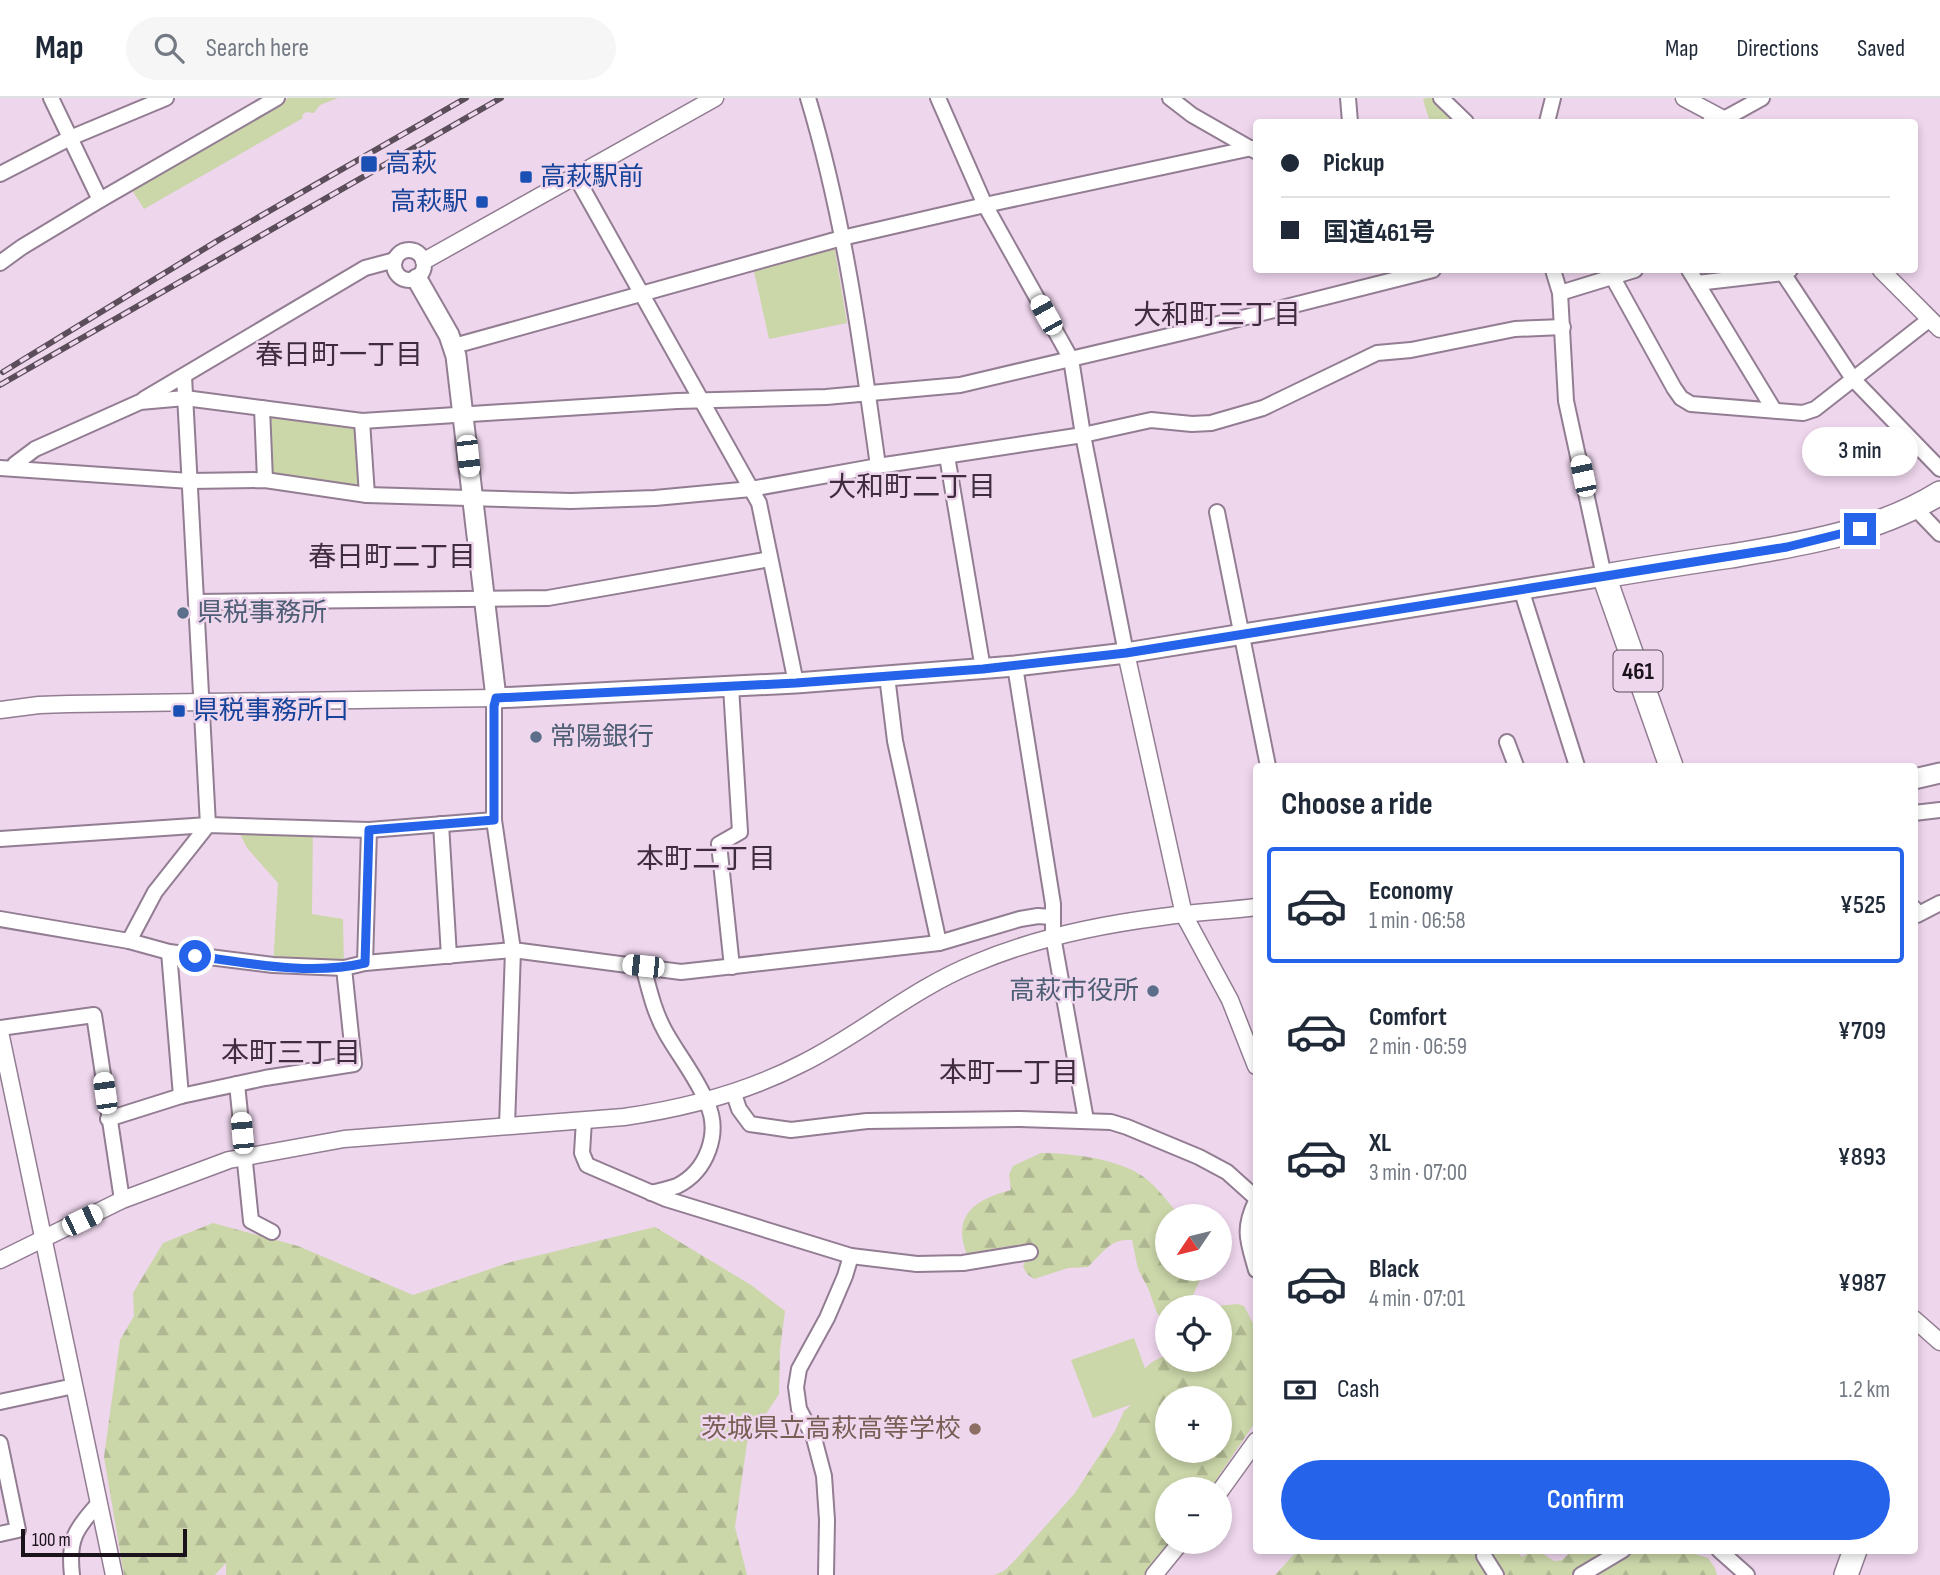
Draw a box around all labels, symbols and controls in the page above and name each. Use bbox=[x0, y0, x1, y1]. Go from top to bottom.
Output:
search box bbox=[126, 17, 616, 80]
text: Map bbox=[35, 28, 84, 68]
icon: search bbox=[150, 29, 188, 67]
text: Search here bbox=[206, 33, 309, 64]
text: Map bbox=[1665, 34, 1698, 63]
text: Directions bbox=[1736, 34, 1819, 63]
text: Saved bbox=[1857, 34, 1905, 63]
text: Pickup bbox=[1323, 148, 1385, 179]
place label: 高萩 bbox=[385, 149, 437, 180]
marker: 高萩 bbox=[359, 154, 379, 174]
place label: 高萩駅前 bbox=[540, 162, 644, 193]
marker: 高萩駅前 bbox=[518, 169, 534, 185]
place label: 高萩駅 bbox=[390, 187, 468, 218]
marker: 高萩駅 bbox=[474, 194, 490, 210]
text: 国道461号 bbox=[1323, 218, 1436, 249]
car bbox=[1027, 292, 1066, 338]
district label: 大和町三丁目 bbox=[1133, 299, 1301, 332]
district label: 春日町一丁目 bbox=[255, 339, 423, 372]
callout: 3 min bbox=[1802, 428, 1918, 476]
car bbox=[456, 434, 481, 478]
text: 3 min bbox=[1838, 437, 1882, 465]
car bbox=[1569, 453, 1598, 499]
district label: 大和町二丁目 bbox=[828, 471, 996, 504]
route end bbox=[1844, 513, 1876, 545]
district label: 春日町二丁目 bbox=[308, 541, 476, 574]
place label: 県税事務所 bbox=[197, 598, 327, 629]
marker: 県税事務所 bbox=[175, 605, 191, 621]
road number: 461 bbox=[1614, 650, 1662, 692]
place label: 県税事務所口 bbox=[193, 696, 349, 727]
marker: 県税事務所口 bbox=[171, 703, 187, 719]
place label: 常陽銀行 bbox=[550, 722, 654, 753]
marker: 常陽銀行 bbox=[528, 729, 544, 745]
text: Choose a ride bbox=[1281, 785, 1433, 824]
district label: 本町二丁目 bbox=[636, 843, 776, 876]
icon: car bbox=[1285, 874, 1348, 937]
text: Economy bbox=[1369, 876, 1453, 907]
text: ¥525 bbox=[1840, 890, 1886, 921]
text: 1 min · 06:58 bbox=[1369, 907, 1466, 935]
route start bbox=[179, 940, 211, 972]
car bbox=[622, 953, 665, 979]
place label: 高萩市役所 bbox=[1009, 976, 1139, 1007]
marker: 高萩市役所 bbox=[1145, 983, 1161, 999]
icon: car bbox=[1285, 1000, 1348, 1063]
text: Comfort bbox=[1369, 1002, 1447, 1033]
text: ¥709 bbox=[1838, 1016, 1886, 1047]
text: 2 min · 06:59 bbox=[1369, 1033, 1467, 1061]
district label: 本町三丁目 bbox=[221, 1037, 361, 1070]
district label: 本町一丁目 bbox=[939, 1057, 1079, 1090]
car bbox=[92, 1071, 119, 1115]
car bbox=[230, 1111, 255, 1155]
icon: car bbox=[1285, 1126, 1348, 1189]
text: XL bbox=[1369, 1128, 1391, 1159]
text: ¥893 bbox=[1838, 1142, 1886, 1173]
text: 3 min · 07:00 bbox=[1369, 1159, 1467, 1187]
car bbox=[59, 1201, 106, 1239]
north arrow bbox=[1155, 1204, 1232, 1281]
map controls bbox=[1155, 1204, 1232, 1554]
icon: car bbox=[1285, 1252, 1348, 1315]
text: Black bbox=[1369, 1254, 1419, 1285]
text: ¥987 bbox=[1838, 1268, 1886, 1299]
text: 4 min · 07:01 bbox=[1369, 1285, 1465, 1313]
button: locate bbox=[1155, 1295, 1232, 1372]
icon: cash bbox=[1281, 1371, 1319, 1409]
text: Cash bbox=[1337, 1374, 1380, 1405]
text: 1.2 km bbox=[1840, 1376, 1890, 1404]
button: + bbox=[1155, 1386, 1232, 1463]
place label: 茨城県立高萩高等学校 bbox=[701, 1414, 961, 1445]
marker: 茨城県立高萩高等学校 bbox=[967, 1421, 983, 1437]
button: Confirm bbox=[1281, 1460, 1890, 1540]
button: − bbox=[1155, 1477, 1232, 1554]
scale bar bbox=[21, 1526, 187, 1558]
text: 100 m bbox=[32, 1529, 71, 1552]

